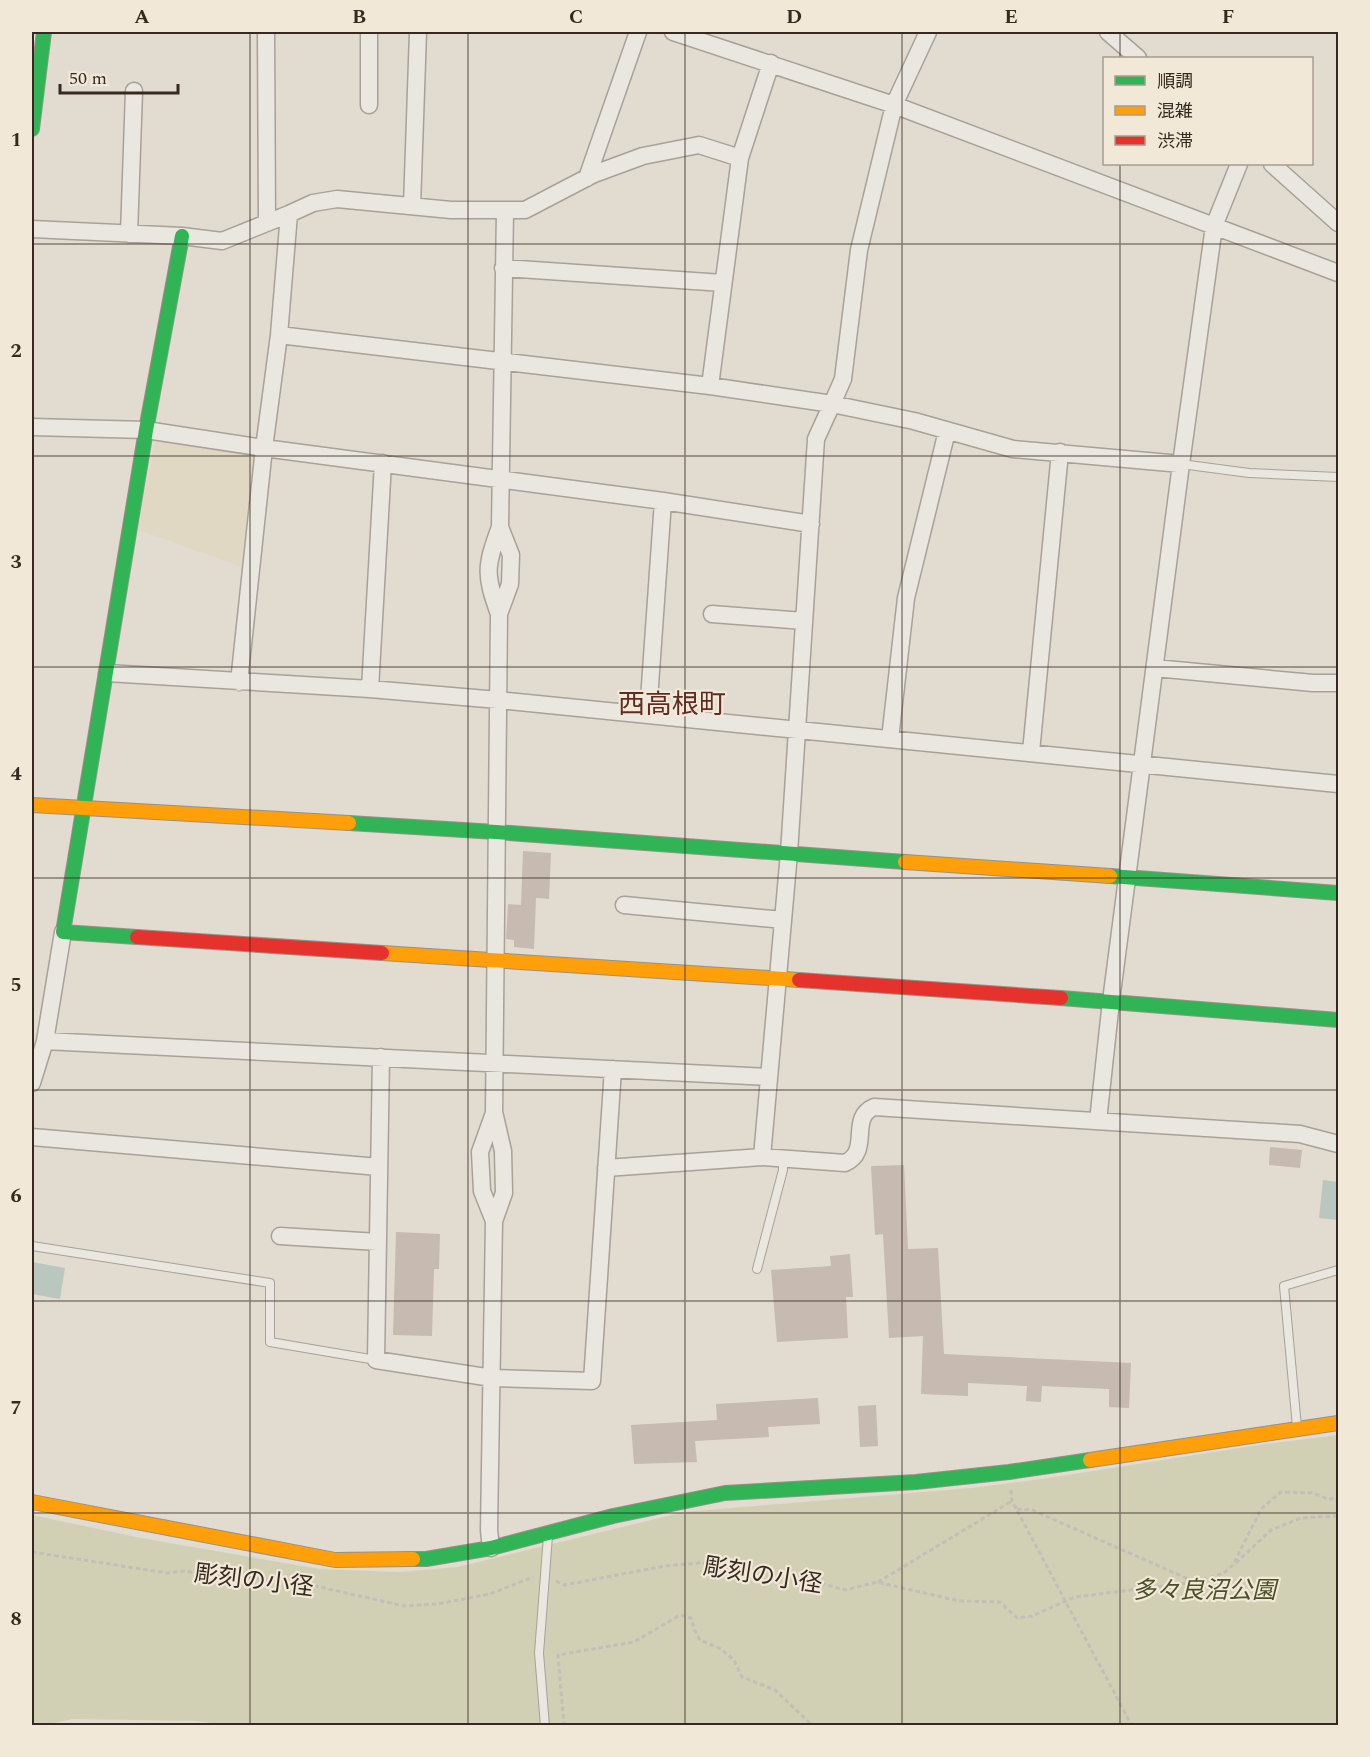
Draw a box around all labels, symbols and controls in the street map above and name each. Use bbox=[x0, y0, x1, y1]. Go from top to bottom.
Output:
text: A bbox=[134, 2, 150, 32]
text: B bbox=[352, 2, 366, 32]
text: C bbox=[569, 2, 583, 32]
text: D bbox=[786, 2, 802, 32]
text: E bbox=[1004, 2, 1018, 32]
text: F bbox=[1222, 2, 1234, 32]
scale bar bbox=[60, 57, 178, 95]
legend bbox=[1103, 57, 1313, 165]
text: 50 m bbox=[69, 65, 107, 92]
text: 順調 bbox=[1157, 68, 1193, 95]
text: 混雑 bbox=[1157, 98, 1193, 125]
text: 1 bbox=[10, 125, 22, 155]
text: 渋滞 bbox=[1157, 128, 1193, 155]
text: 2 bbox=[10, 336, 22, 366]
text: 3 bbox=[10, 547, 22, 577]
district label: 西高根町 bbox=[618, 684, 726, 726]
text: 4 bbox=[10, 759, 22, 789]
text: 5 bbox=[10, 970, 22, 1000]
text: 6 bbox=[10, 1181, 22, 1211]
text: 7 bbox=[10, 1393, 22, 1423]
street label: 彫刻の小径 bbox=[701, 1549, 825, 1603]
street label: 彫刻の小径 bbox=[192, 1556, 316, 1606]
park label: 多々良沼公園 bbox=[1132, 1573, 1279, 1609]
text: 8 bbox=[10, 1604, 22, 1634]

